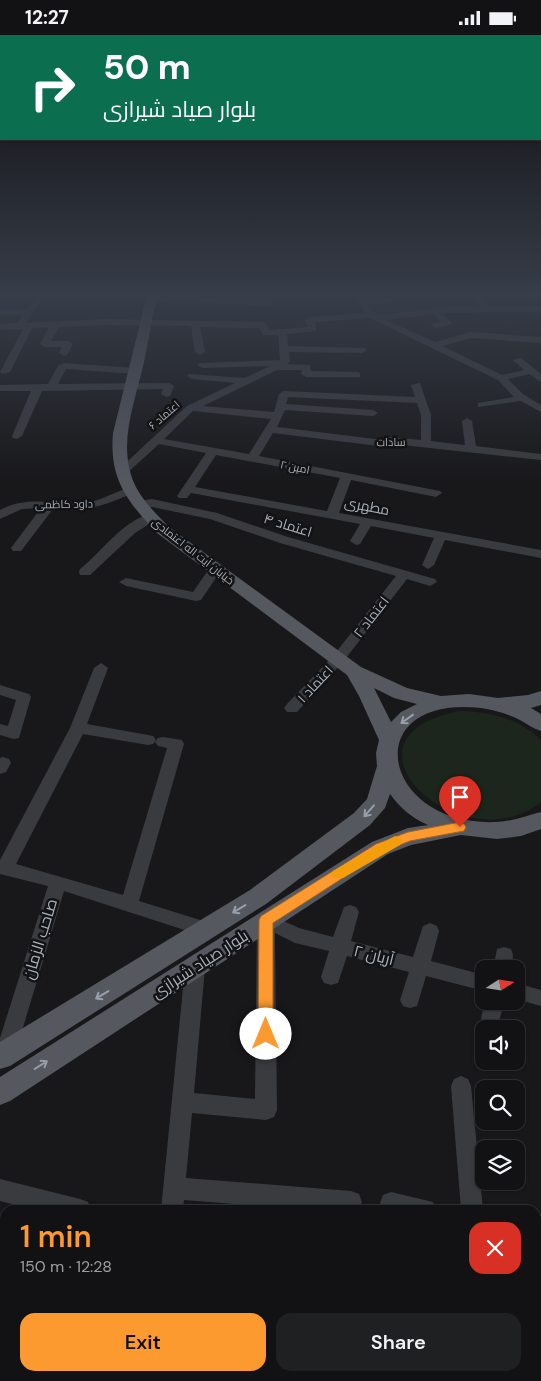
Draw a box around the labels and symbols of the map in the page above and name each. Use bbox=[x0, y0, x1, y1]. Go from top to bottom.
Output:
street label: اعتماد ۶ bbox=[145, 398, 183, 432]
street label: سادات bbox=[376, 435, 406, 449]
street label: امین ۲ bbox=[279, 457, 311, 477]
street label: مطهری bbox=[343, 493, 391, 519]
street label: داود کاظمی bbox=[35, 496, 93, 512]
street label: اعتماد ۴ bbox=[262, 509, 314, 541]
street label: خیابان آیت اله اعتمادی bbox=[149, 515, 237, 587]
street label: اعتماد ۲ bbox=[349, 593, 393, 641]
street label: اعتماد ۱ bbox=[293, 662, 337, 706]
one-way arrow bbox=[400, 713, 414, 724]
pin bbox=[439, 776, 481, 827]
one-way arrow bbox=[363, 805, 375, 818]
street label: صاحب الزمان bbox=[18, 896, 62, 982]
one-way arrow bbox=[233, 904, 247, 914]
street label: بلوار صیاد شیرازی bbox=[148, 925, 252, 1003]
street label: آریان ۲ bbox=[352, 940, 397, 970]
north arrow bbox=[475, 960, 525, 1010]
one-way arrow bbox=[95, 991, 109, 1001]
position arrow bbox=[239, 1007, 291, 1059]
one-way arrow bbox=[34, 1060, 48, 1070]

